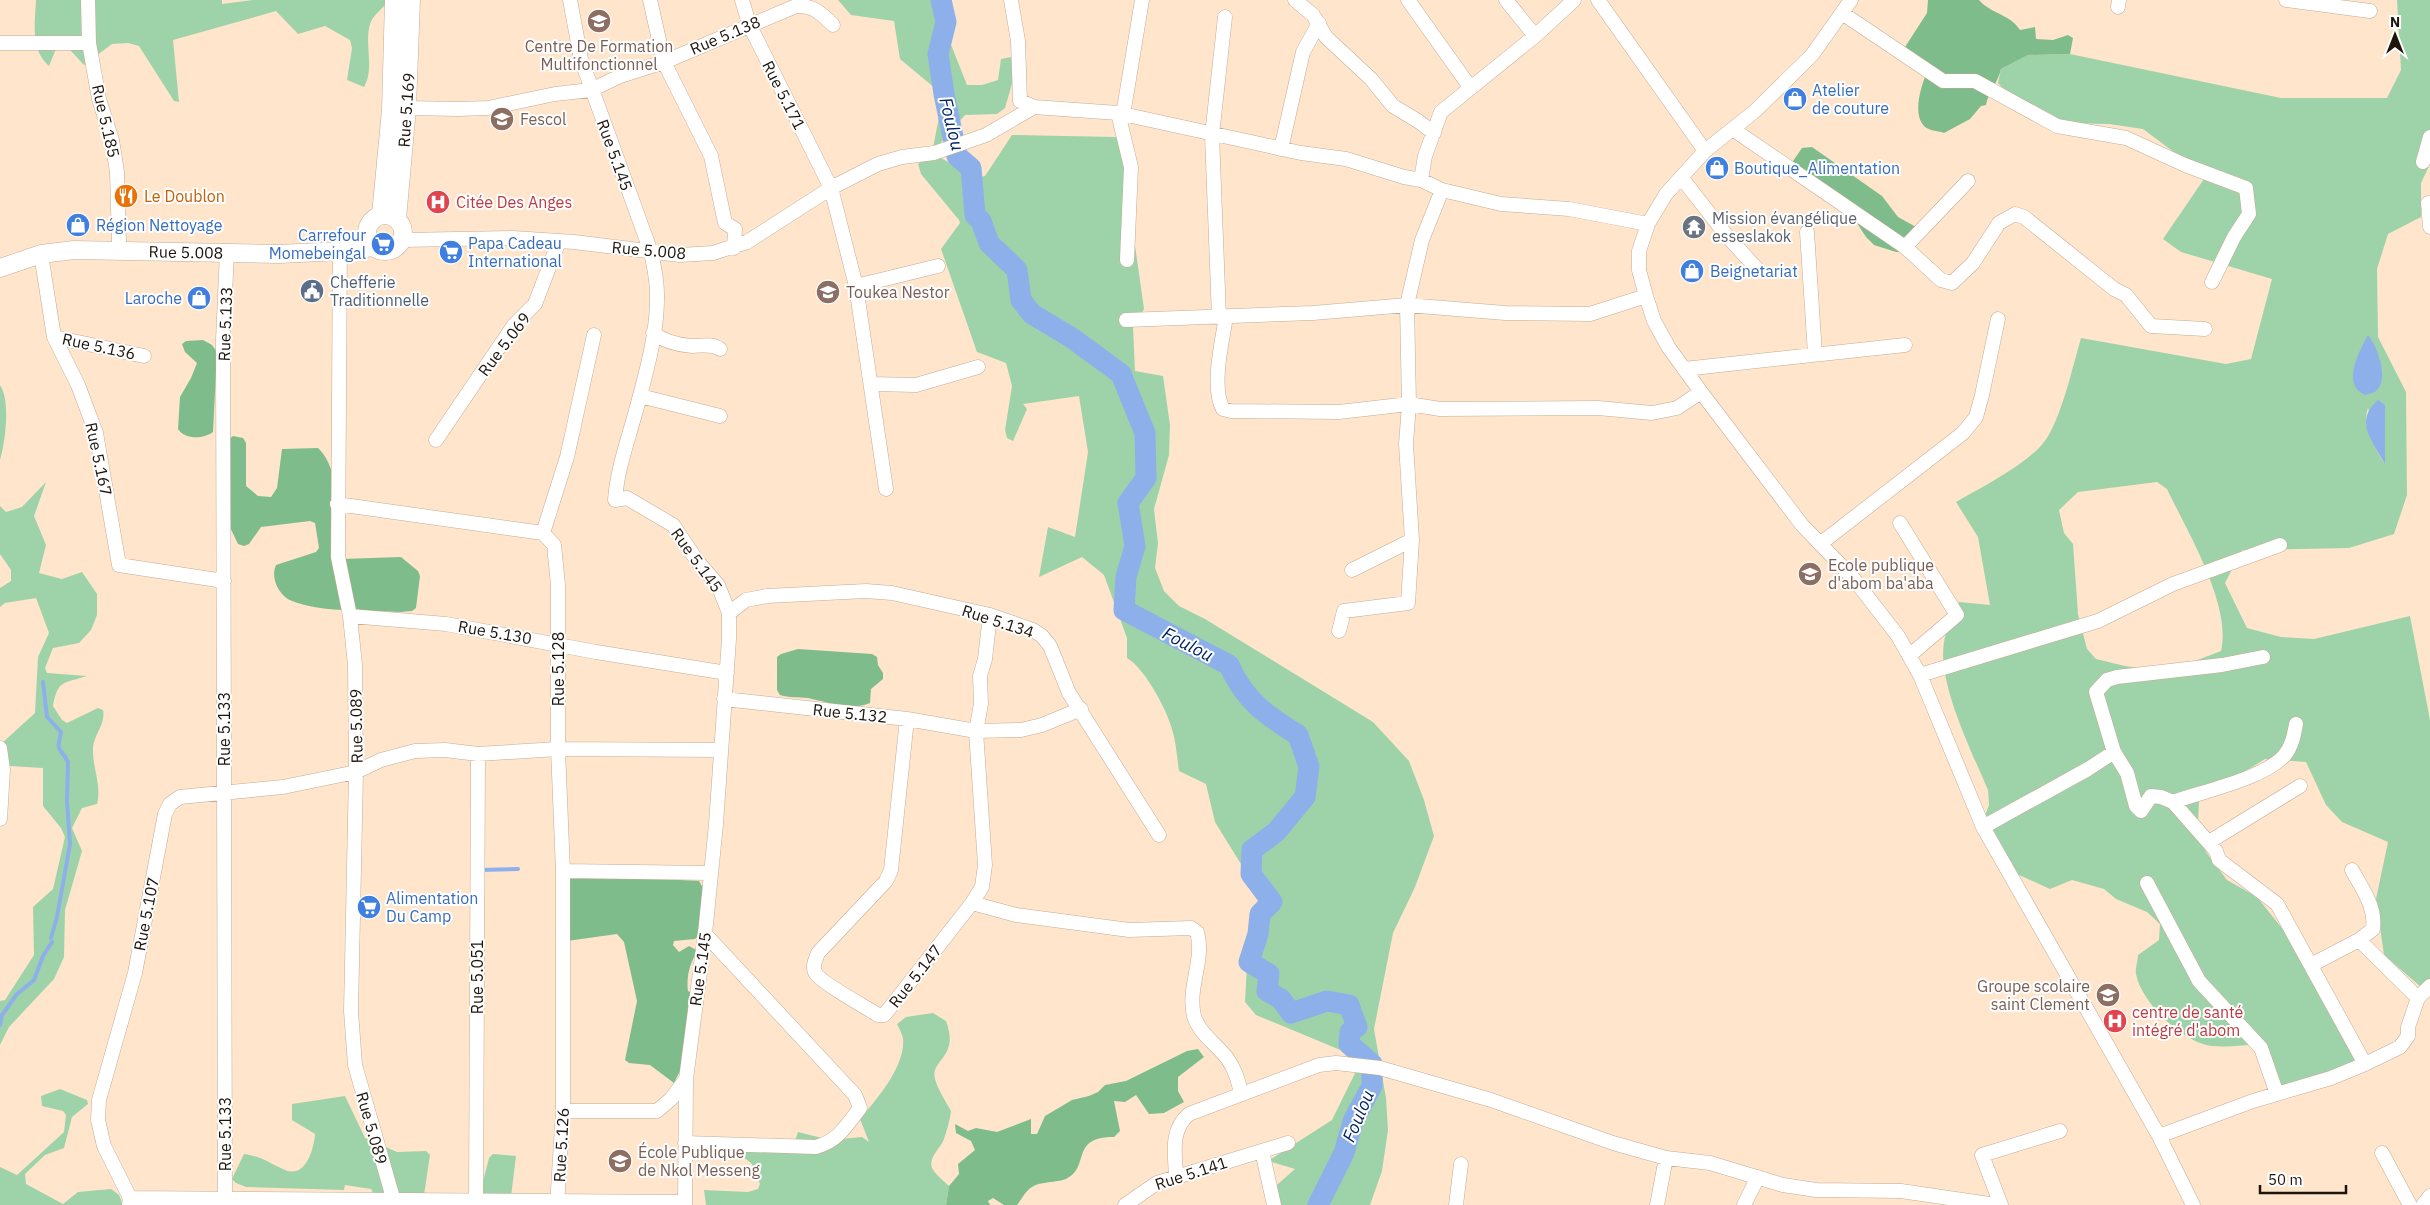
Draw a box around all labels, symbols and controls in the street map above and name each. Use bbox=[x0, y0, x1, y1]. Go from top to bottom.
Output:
school or university icon: Centre De Formation Multifonctionnel bbox=[586, 8, 612, 34]
north arrow bbox=[2370, 10, 2420, 60]
street label: Rue 5.138 bbox=[687, 11, 763, 59]
text: N bbox=[2390, 13, 2400, 31]
place label: Centre De Formation Multifonctionnel bbox=[525, 36, 673, 74]
street label: Rue 5.171 bbox=[758, 57, 810, 133]
street label: Rue 5.169 bbox=[393, 72, 419, 148]
place label: Atelier de couture bbox=[1812, 80, 1889, 118]
street label: Rue 5.185 bbox=[88, 82, 124, 160]
shop icon: Atelier de couture bbox=[1782, 86, 1808, 112]
water label: Foulou bbox=[934, 95, 970, 153]
school or university icon: Fescol bbox=[489, 106, 515, 132]
place label: Fescol bbox=[520, 109, 566, 129]
street label: Rue 5.145 bbox=[593, 117, 637, 193]
shop icon: Boutique_Alimentation bbox=[1704, 155, 1730, 181]
place label: Boutique_Alimentation bbox=[1734, 158, 1900, 178]
restaurant icon: Le Doublon bbox=[113, 183, 139, 209]
place label: Le Doublon bbox=[144, 186, 225, 206]
hospital icon: Citée Des Anges bbox=[425, 189, 451, 215]
place label: Citée Des Anges bbox=[456, 192, 572, 212]
place label: Mission évangélique esseslakok bbox=[1712, 208, 1857, 246]
shop icon: Région Nettoyage bbox=[65, 212, 91, 238]
temple icon: Mission évangélique esseslakok bbox=[1681, 214, 1707, 240]
place label: Région Nettoyage bbox=[96, 215, 223, 235]
place label: Carrefour Momebeingal bbox=[269, 225, 366, 263]
supermarket icon: Carrefour Momebeingal bbox=[370, 231, 396, 257]
place label: Papa Cadeau International bbox=[468, 233, 562, 271]
street label: Rue 5.008 bbox=[611, 237, 687, 263]
supermarket icon: Papa Cadeau International bbox=[438, 239, 464, 265]
street label: Rue 5.008 bbox=[149, 241, 223, 263]
shop icon: Beignetariat bbox=[1679, 258, 1705, 284]
place label: Beignetariat bbox=[1710, 261, 1798, 281]
place label: Chefferie Traditionnelle bbox=[330, 272, 429, 310]
public building icon: Chefferie Traditionnelle bbox=[299, 278, 325, 304]
school or university icon: Toukea Nestor bbox=[815, 279, 841, 305]
place label: Toukea Nestor bbox=[846, 282, 950, 302]
shop icon: Laroche bbox=[186, 285, 212, 311]
street label: Rue 5.133 bbox=[214, 286, 236, 362]
place label: Laroche bbox=[125, 288, 182, 308]
street label: Rue 5.069 bbox=[474, 308, 534, 380]
street label: Rue 5.136 bbox=[60, 328, 138, 364]
street label: Rue 5.167 bbox=[81, 420, 117, 498]
street label: Rue 5.145 bbox=[667, 524, 727, 596]
place label: Ecole publique d'abom ba'aba bbox=[1828, 555, 1934, 593]
school or university icon: Ecole publique d'abom ba'aba bbox=[1797, 561, 1823, 587]
street label: Rue 5.134 bbox=[959, 600, 1037, 642]
street label: Rue 5.130 bbox=[457, 616, 533, 648]
water label: Foulou bbox=[1159, 621, 1217, 667]
street label: Rue 5.128 bbox=[548, 632, 568, 706]
street label: Rue 5.089 bbox=[345, 689, 367, 763]
street label: Rue 5.133 bbox=[214, 692, 234, 766]
street label: Rue 5.132 bbox=[812, 699, 888, 727]
street label: Rue 5.107 bbox=[129, 875, 163, 953]
place label: Alimentation Du Camp bbox=[386, 888, 478, 926]
supermarket icon: Alimentation Du Camp bbox=[356, 894, 382, 920]
street label: Rue 5.145 bbox=[685, 931, 715, 1007]
street label: Rue 5.051 bbox=[467, 940, 487, 1014]
street label: Rue 5.147 bbox=[884, 940, 946, 1012]
place label: Groupe scolaire saint Clement bbox=[1977, 976, 2090, 1014]
school or university icon: Groupe scolaire saint Clement bbox=[2095, 982, 2121, 1008]
place label: centre de santé intégré d'abom bbox=[2132, 1002, 2244, 1040]
hospital icon: centre de santé intégré d'abom bbox=[2102, 1008, 2128, 1034]
water label: Foulou bbox=[1337, 1087, 1379, 1145]
street label: Rue 5.089 bbox=[352, 1089, 392, 1167]
street label: Rue 5.133 bbox=[215, 1097, 235, 1171]
street label: Rue 5.126 bbox=[549, 1107, 573, 1183]
place label: École Publique de Nkol Messeng bbox=[638, 1141, 761, 1180]
school or university icon: École Publique de Nkol Messeng bbox=[607, 1148, 633, 1174]
street label: Rue 5.141 bbox=[1152, 1152, 1230, 1194]
scale bar bbox=[2260, 1162, 2346, 1194]
text: 50 m bbox=[2268, 1170, 2303, 1189]

